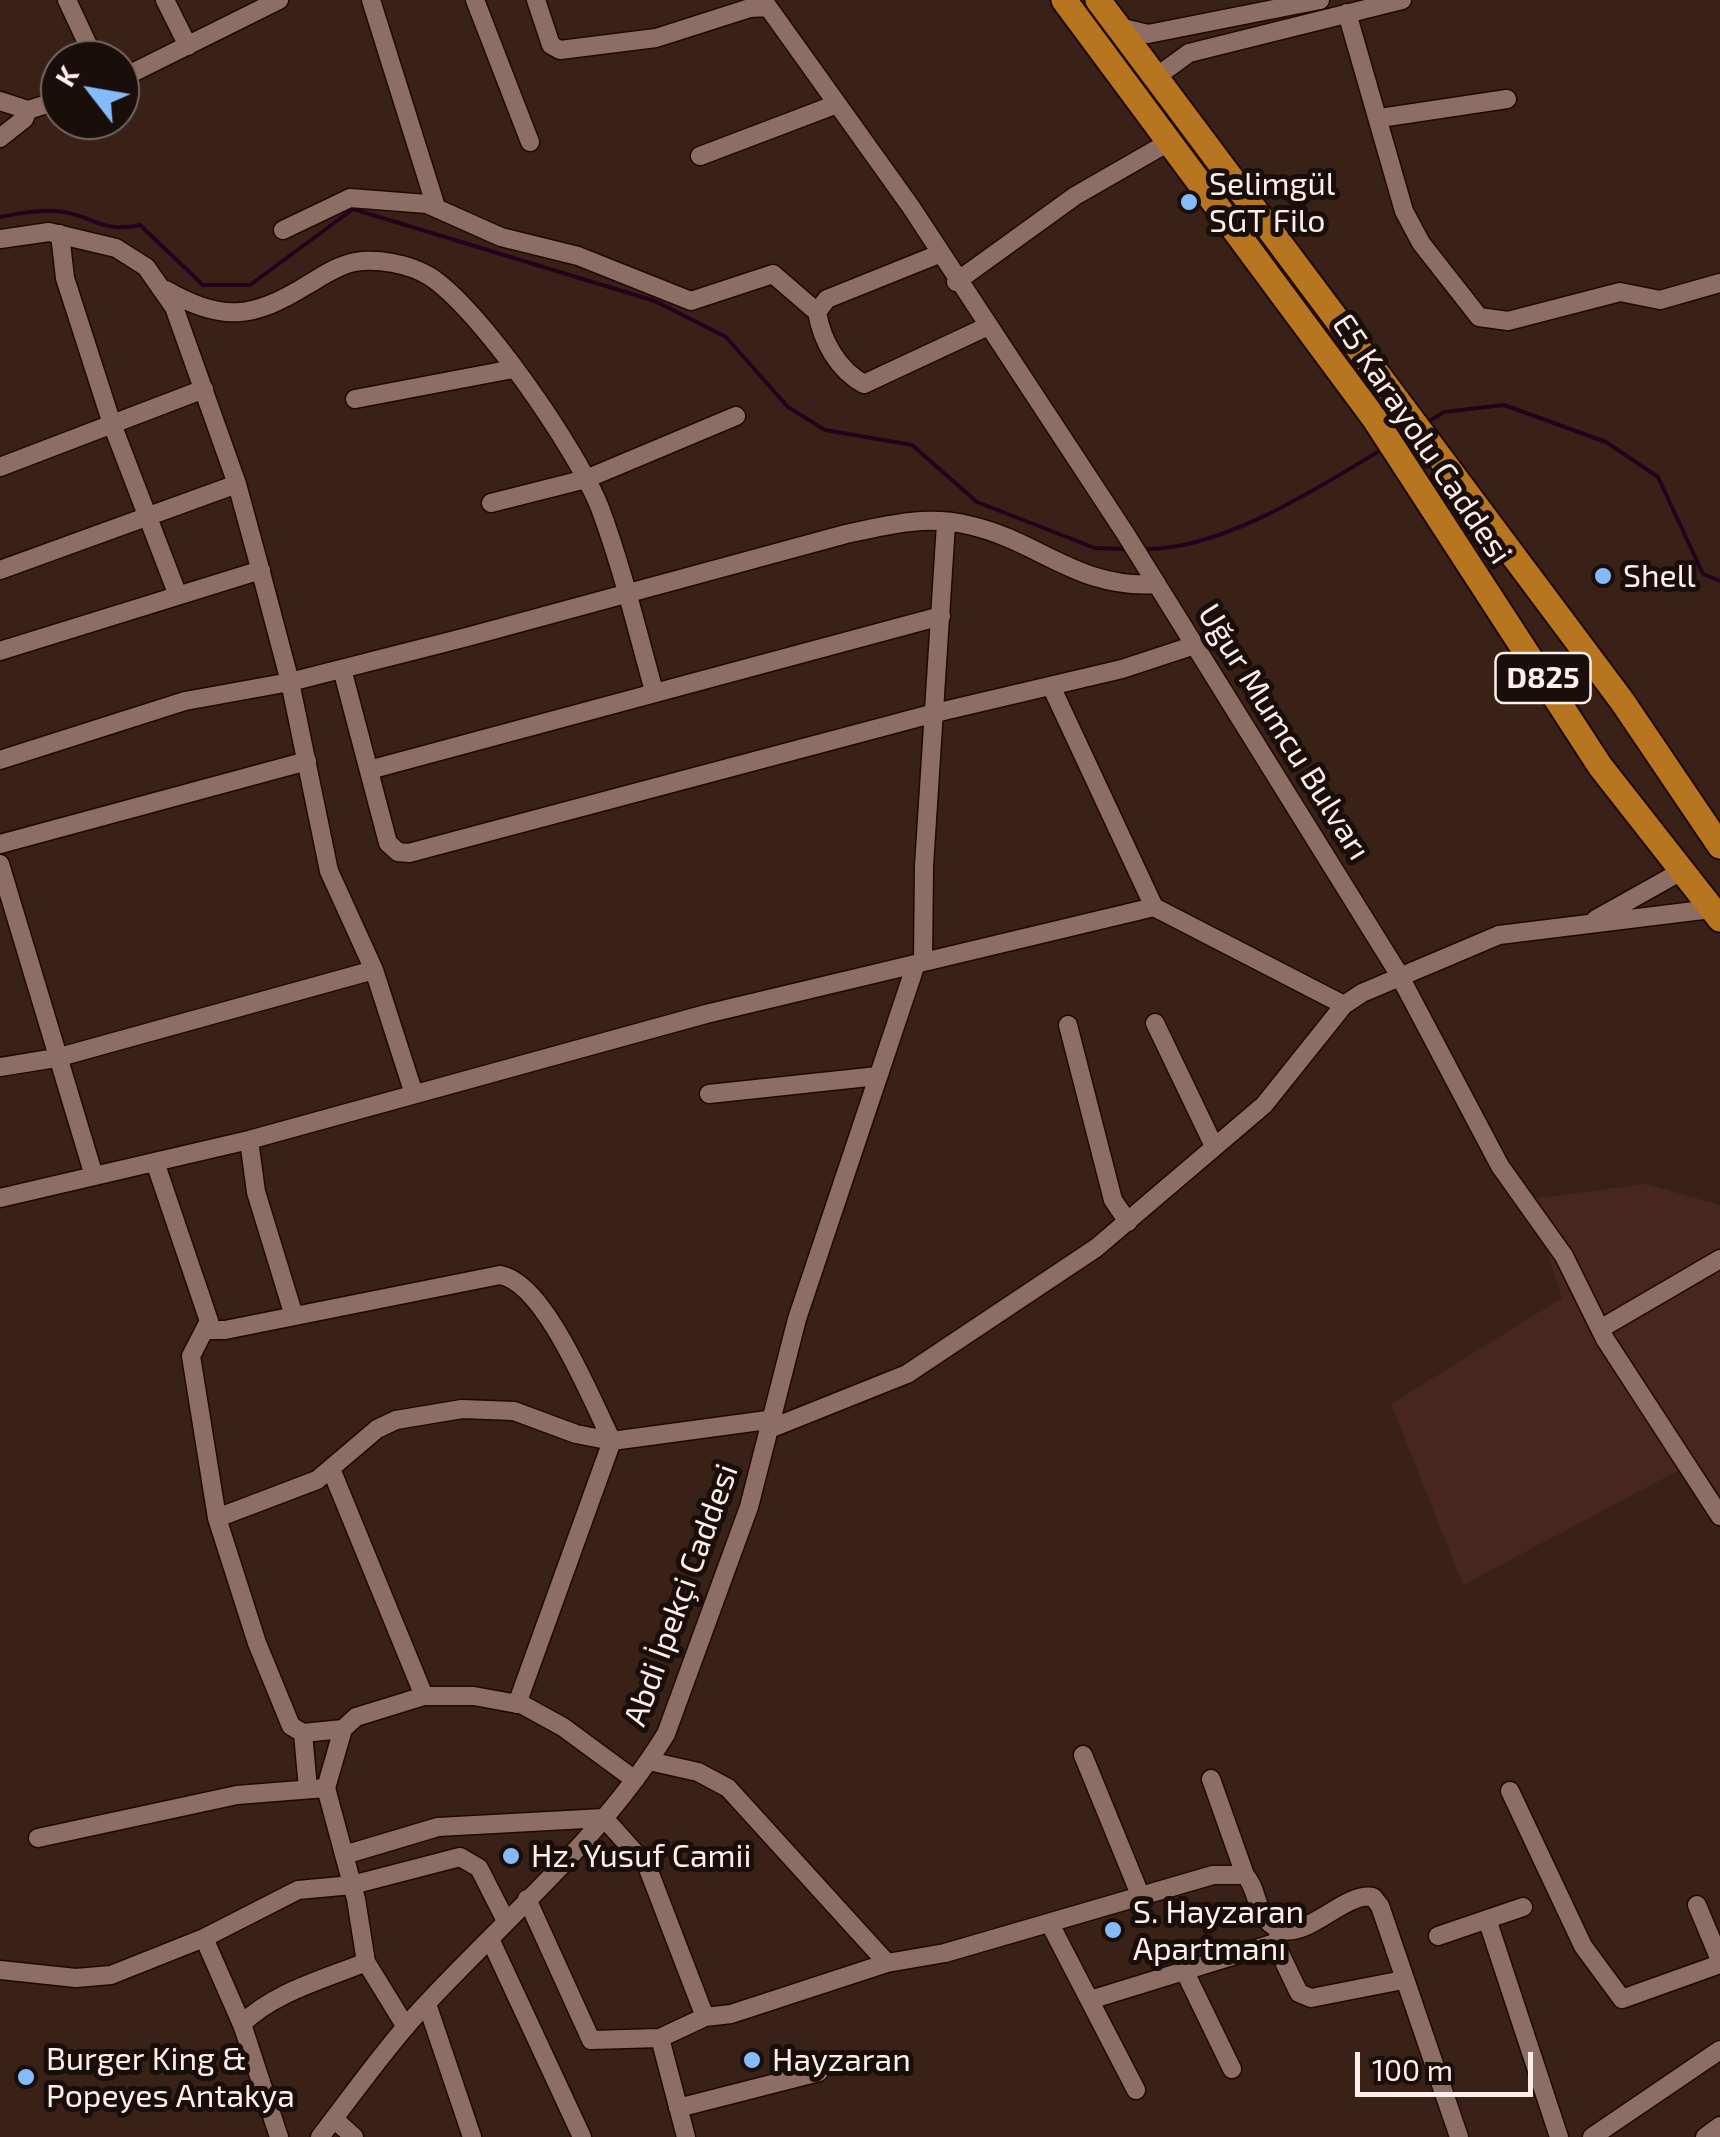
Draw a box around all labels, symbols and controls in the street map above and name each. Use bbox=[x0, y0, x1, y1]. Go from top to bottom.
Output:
north arrow bbox=[40, 40, 140, 140]
text: K bbox=[47, 59, 85, 92]
place label: Selimgül SGT Filo bbox=[1209, 165, 1335, 240]
marker: Selimgül SGT Filo bbox=[1178, 191, 1200, 213]
street label: E5 Karayolu Caddesi bbox=[1324, 307, 1520, 571]
place label: Shell bbox=[1623, 557, 1696, 595]
marker: Shell bbox=[1592, 565, 1614, 587]
street label: Uğur Mumcu Bulvarı bbox=[1190, 597, 1378, 867]
road number: D825 bbox=[1496, 653, 1590, 703]
street label: Abdi İpekçi Caddesi bbox=[616, 1459, 746, 1731]
place label: Hz. Yusuf Camii bbox=[531, 1837, 751, 1875]
marker: Hz. Yusuf Camii bbox=[500, 1845, 522, 1867]
place label: S. Hayzaran Apartmanı bbox=[1133, 1893, 1304, 1968]
marker: S. Hayzaran Apartmanı bbox=[1102, 1919, 1124, 1941]
scale bar bbox=[1360, 2032, 1538, 2094]
place label: Burger King & Popeyes Antakya bbox=[46, 2040, 295, 2115]
place label: Hayzaran bbox=[772, 2041, 911, 2079]
marker: Hayzaran bbox=[741, 2049, 763, 2071]
text: 100 m bbox=[1372, 2051, 1453, 2087]
marker: Burger King & Popeyes Antakya bbox=[15, 2066, 37, 2088]

